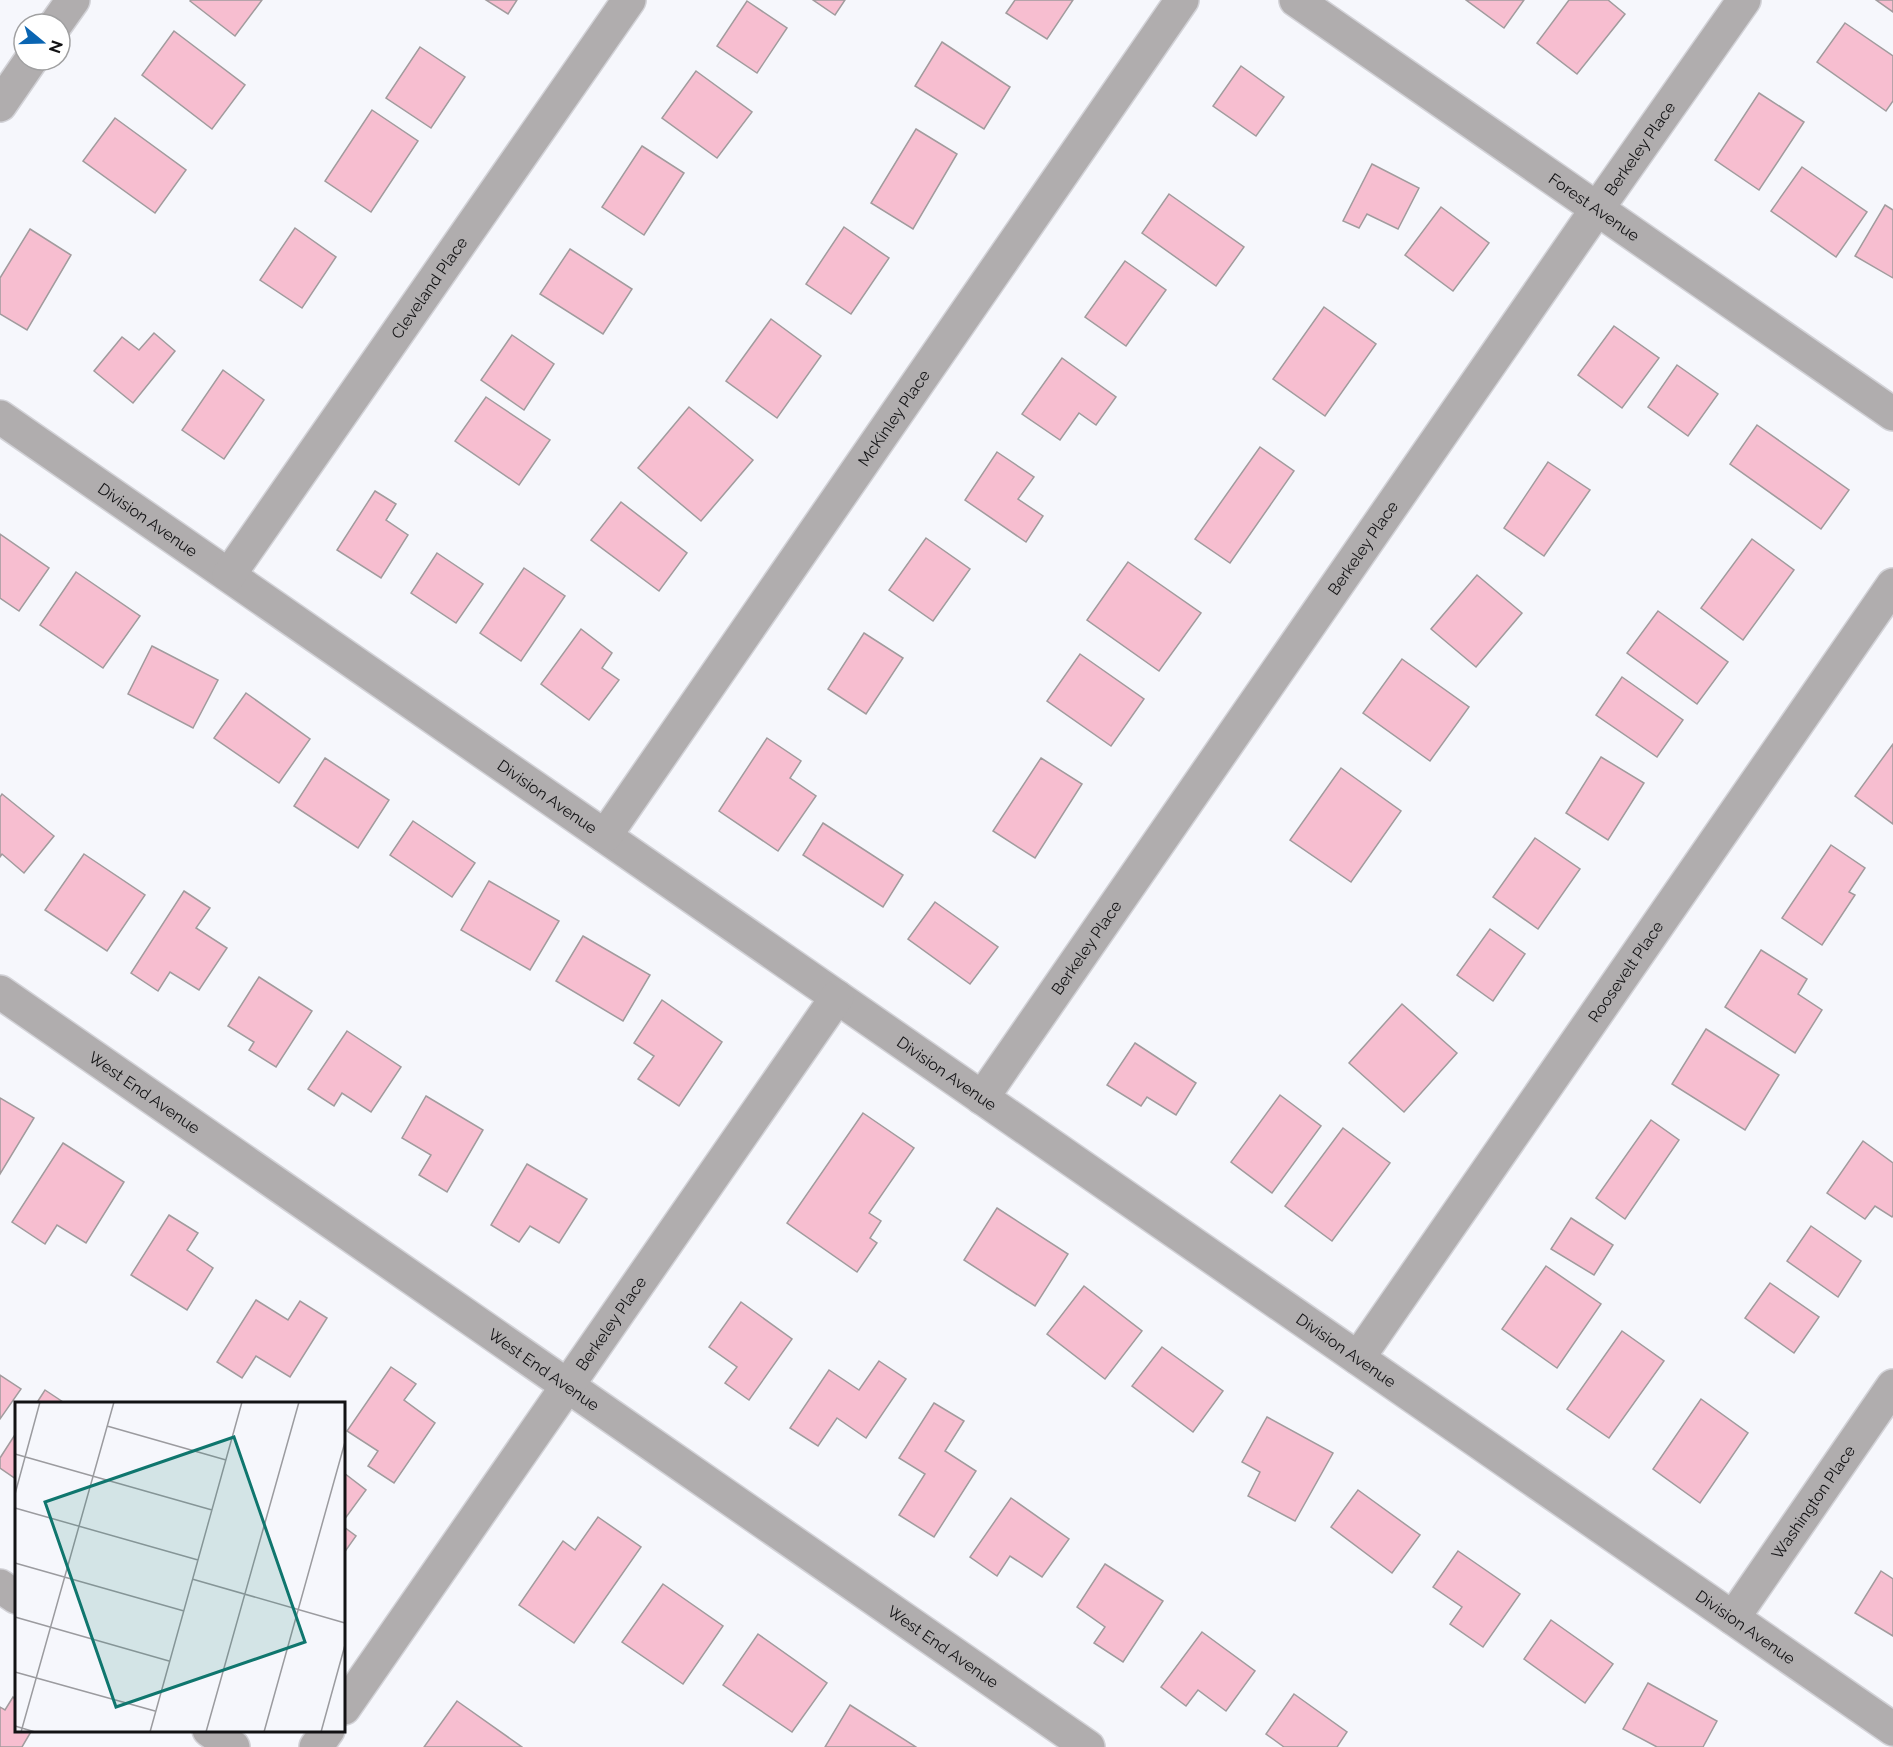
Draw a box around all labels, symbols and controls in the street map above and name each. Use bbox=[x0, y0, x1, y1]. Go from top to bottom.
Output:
north arrow bbox=[12, 12, 72, 72]
text: N bbox=[45, 38, 67, 56]
street label: Berkeley Place bbox=[1600, 98, 1679, 199]
street label: Forest Avenue bbox=[1545, 169, 1643, 245]
street label: Cleveland Place bbox=[387, 233, 471, 342]
street label: McKinley Place bbox=[854, 366, 933, 470]
street label: Division Avenue bbox=[95, 478, 201, 561]
street label: Berkeley Place bbox=[1323, 497, 1402, 599]
street label: Division Avenue bbox=[494, 755, 601, 837]
street label: Berkeley Place bbox=[1047, 897, 1125, 998]
street label: Roosevelt Place bbox=[1584, 917, 1667, 1026]
street label: Division Avenue bbox=[893, 1032, 1000, 1114]
street label: West End Avenue bbox=[85, 1047, 204, 1137]
street label: Berkeley Place bbox=[571, 1273, 650, 1374]
street label: Division Avenue bbox=[1293, 1309, 1400, 1391]
street label: West End Avenue bbox=[485, 1324, 603, 1415]
inset map bbox=[15, 1402, 345, 1732]
street label: Washington Place bbox=[1767, 1441, 1859, 1562]
street label: Division Avenue bbox=[1692, 1586, 1799, 1668]
street label: West End Avenue bbox=[884, 1601, 1002, 1692]

